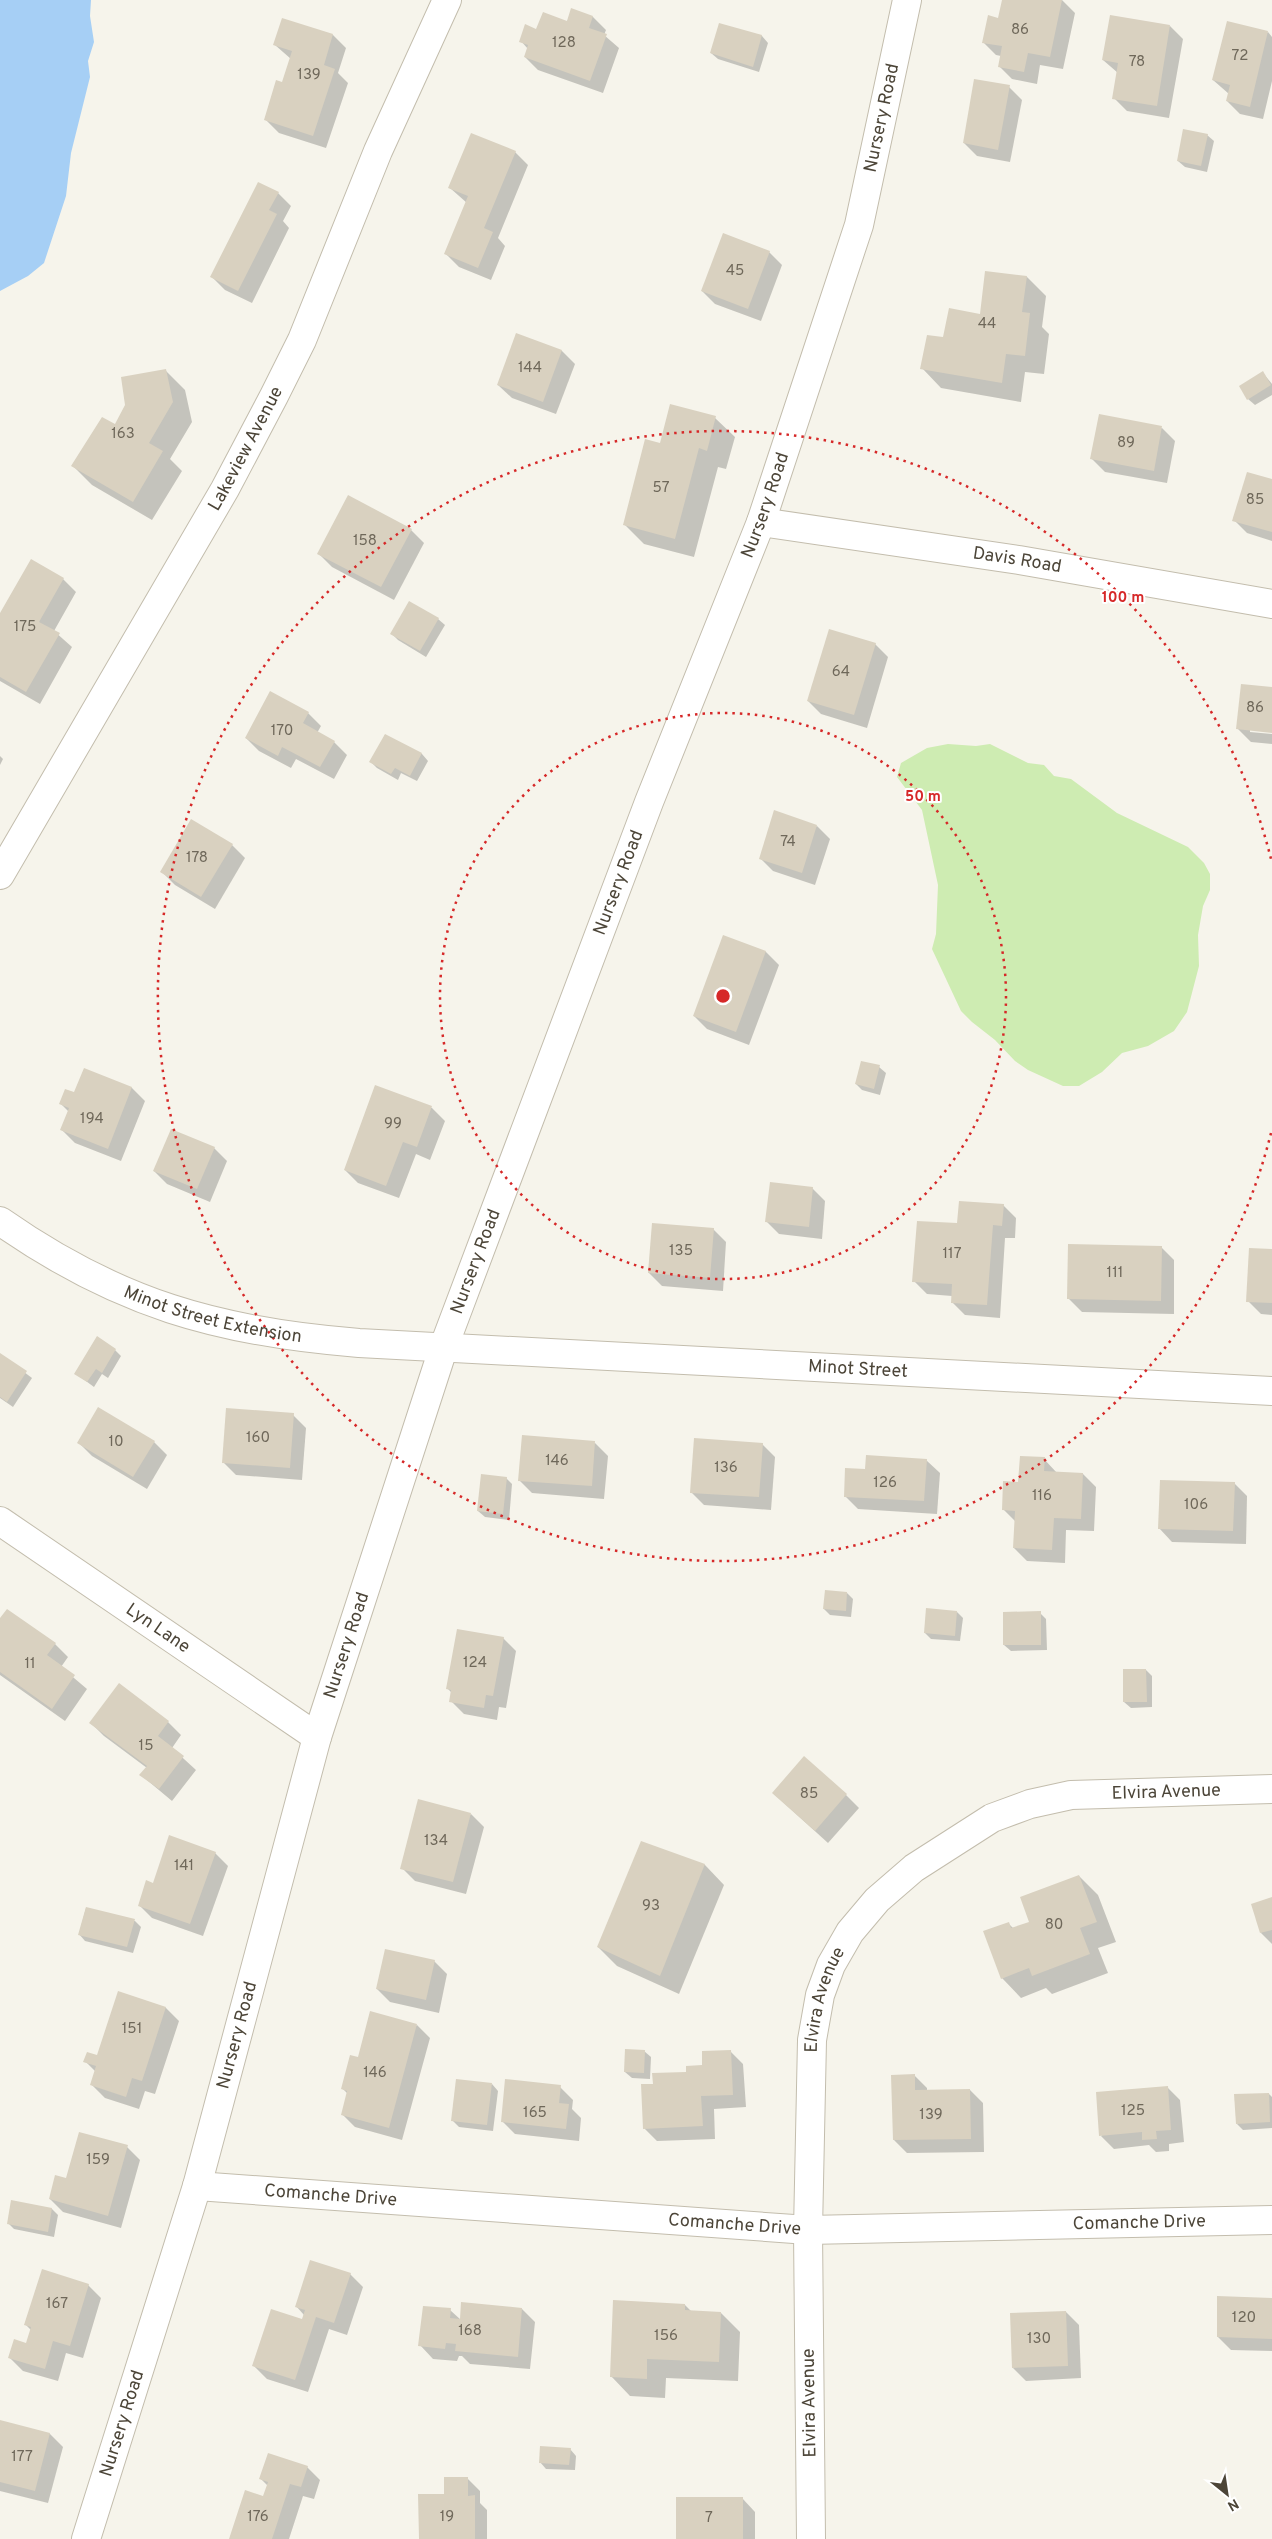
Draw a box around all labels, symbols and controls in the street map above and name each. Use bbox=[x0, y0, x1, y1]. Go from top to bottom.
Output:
house number: 86 bbox=[1011, 21, 1029, 40]
house number: 128 bbox=[552, 34, 576, 53]
house number: 72 bbox=[1232, 47, 1248, 66]
house number: 78 bbox=[1129, 53, 1145, 72]
street label: Nursery Road bbox=[859, 61, 905, 174]
house number: 139 bbox=[297, 66, 321, 85]
house number: 45 bbox=[726, 262, 744, 281]
house number: 44 bbox=[978, 315, 996, 334]
house number: 144 bbox=[518, 359, 542, 378]
street label: Lakeview Avenue bbox=[203, 383, 288, 515]
house number: 163 bbox=[111, 425, 135, 444]
house number: 89 bbox=[1117, 434, 1135, 453]
street label: Nursery Road bbox=[736, 450, 795, 562]
house number: 57 bbox=[653, 479, 670, 498]
house number: 85 bbox=[1246, 491, 1264, 510]
house number: 158 bbox=[353, 532, 377, 551]
street label: Davis Road bbox=[971, 542, 1063, 579]
text: 100 m bbox=[1102, 589, 1144, 608]
house number: 175 bbox=[14, 618, 36, 637]
house number: 64 bbox=[832, 663, 850, 682]
house number: 86 bbox=[1246, 699, 1264, 718]
house number: 170 bbox=[271, 722, 293, 741]
text: 50 m bbox=[905, 788, 941, 807]
street label: Nursery Road bbox=[588, 827, 649, 939]
house number: 74 bbox=[780, 833, 796, 852]
house number: 178 bbox=[186, 849, 208, 868]
centre of rings bbox=[714, 987, 732, 1005]
house number: 194 bbox=[80, 1110, 104, 1129]
house number: 99 bbox=[384, 1115, 402, 1134]
street label: Nursery Road bbox=[446, 1206, 506, 1318]
house number: 135 bbox=[669, 1242, 693, 1261]
house number: 117 bbox=[943, 1245, 962, 1264]
house number: 111 bbox=[1107, 1264, 1123, 1283]
street label: Minot Street Extension bbox=[120, 1281, 303, 1349]
street label: Minot Street bbox=[807, 1355, 908, 1383]
house number: 160 bbox=[246, 1429, 270, 1448]
house number: 10 bbox=[108, 1433, 124, 1452]
house number: 146 bbox=[545, 1452, 569, 1471]
house number: 136 bbox=[714, 1459, 738, 1478]
house number: 126 bbox=[873, 1474, 897, 1493]
house number: 116 bbox=[1032, 1487, 1052, 1506]
house number: 106 bbox=[1184, 1496, 1208, 1515]
street label: Nursery Road bbox=[319, 1589, 375, 1702]
street label: Lyn Lane bbox=[121, 1598, 195, 1659]
house number: 124 bbox=[463, 1654, 487, 1673]
house number: 11 bbox=[24, 1655, 36, 1674]
house number: 15 bbox=[139, 1737, 153, 1756]
street label: Elvira Avenue bbox=[1111, 1779, 1221, 1805]
house number: 85 bbox=[800, 1785, 818, 1804]
house number: 134 bbox=[424, 1832, 448, 1851]
house number: 141 bbox=[174, 1857, 194, 1876]
house number: 93 bbox=[642, 1897, 660, 1916]
house number: 80 bbox=[1045, 1916, 1063, 1935]
street label: Elvira Avenue bbox=[800, 1943, 850, 2053]
street label: Nursery Road bbox=[212, 1979, 263, 2092]
house number: 151 bbox=[122, 2020, 142, 2039]
house number: 146 bbox=[363, 2064, 387, 2083]
house number: 125 bbox=[1121, 2102, 1145, 2121]
house number: 165 bbox=[523, 2104, 547, 2123]
house number: 139 bbox=[919, 2106, 943, 2125]
house number: 159 bbox=[86, 2151, 110, 2170]
street label: Comanche Drive bbox=[263, 2179, 398, 2212]
street label: Comanche Drive bbox=[667, 2208, 802, 2241]
street label: Comanche Drive bbox=[1073, 2210, 1206, 2236]
house number: 167 bbox=[46, 2295, 68, 2314]
house number: 120 bbox=[1232, 2309, 1256, 2328]
house number: 168 bbox=[458, 2322, 482, 2341]
house number: 156 bbox=[654, 2327, 678, 2346]
house number: 130 bbox=[1027, 2330, 1051, 2349]
street label: Elvira Avenue bbox=[798, 2348, 822, 2458]
street label: Nursery Road bbox=[95, 2367, 150, 2480]
house number: 177 bbox=[11, 2448, 33, 2467]
north arrow bbox=[1202, 2469, 1252, 2519]
text: N bbox=[1224, 2494, 1241, 2514]
house number: 176 bbox=[247, 2508, 269, 2527]
house number: 19 bbox=[440, 2508, 454, 2527]
house number: 7 bbox=[705, 2509, 713, 2528]

